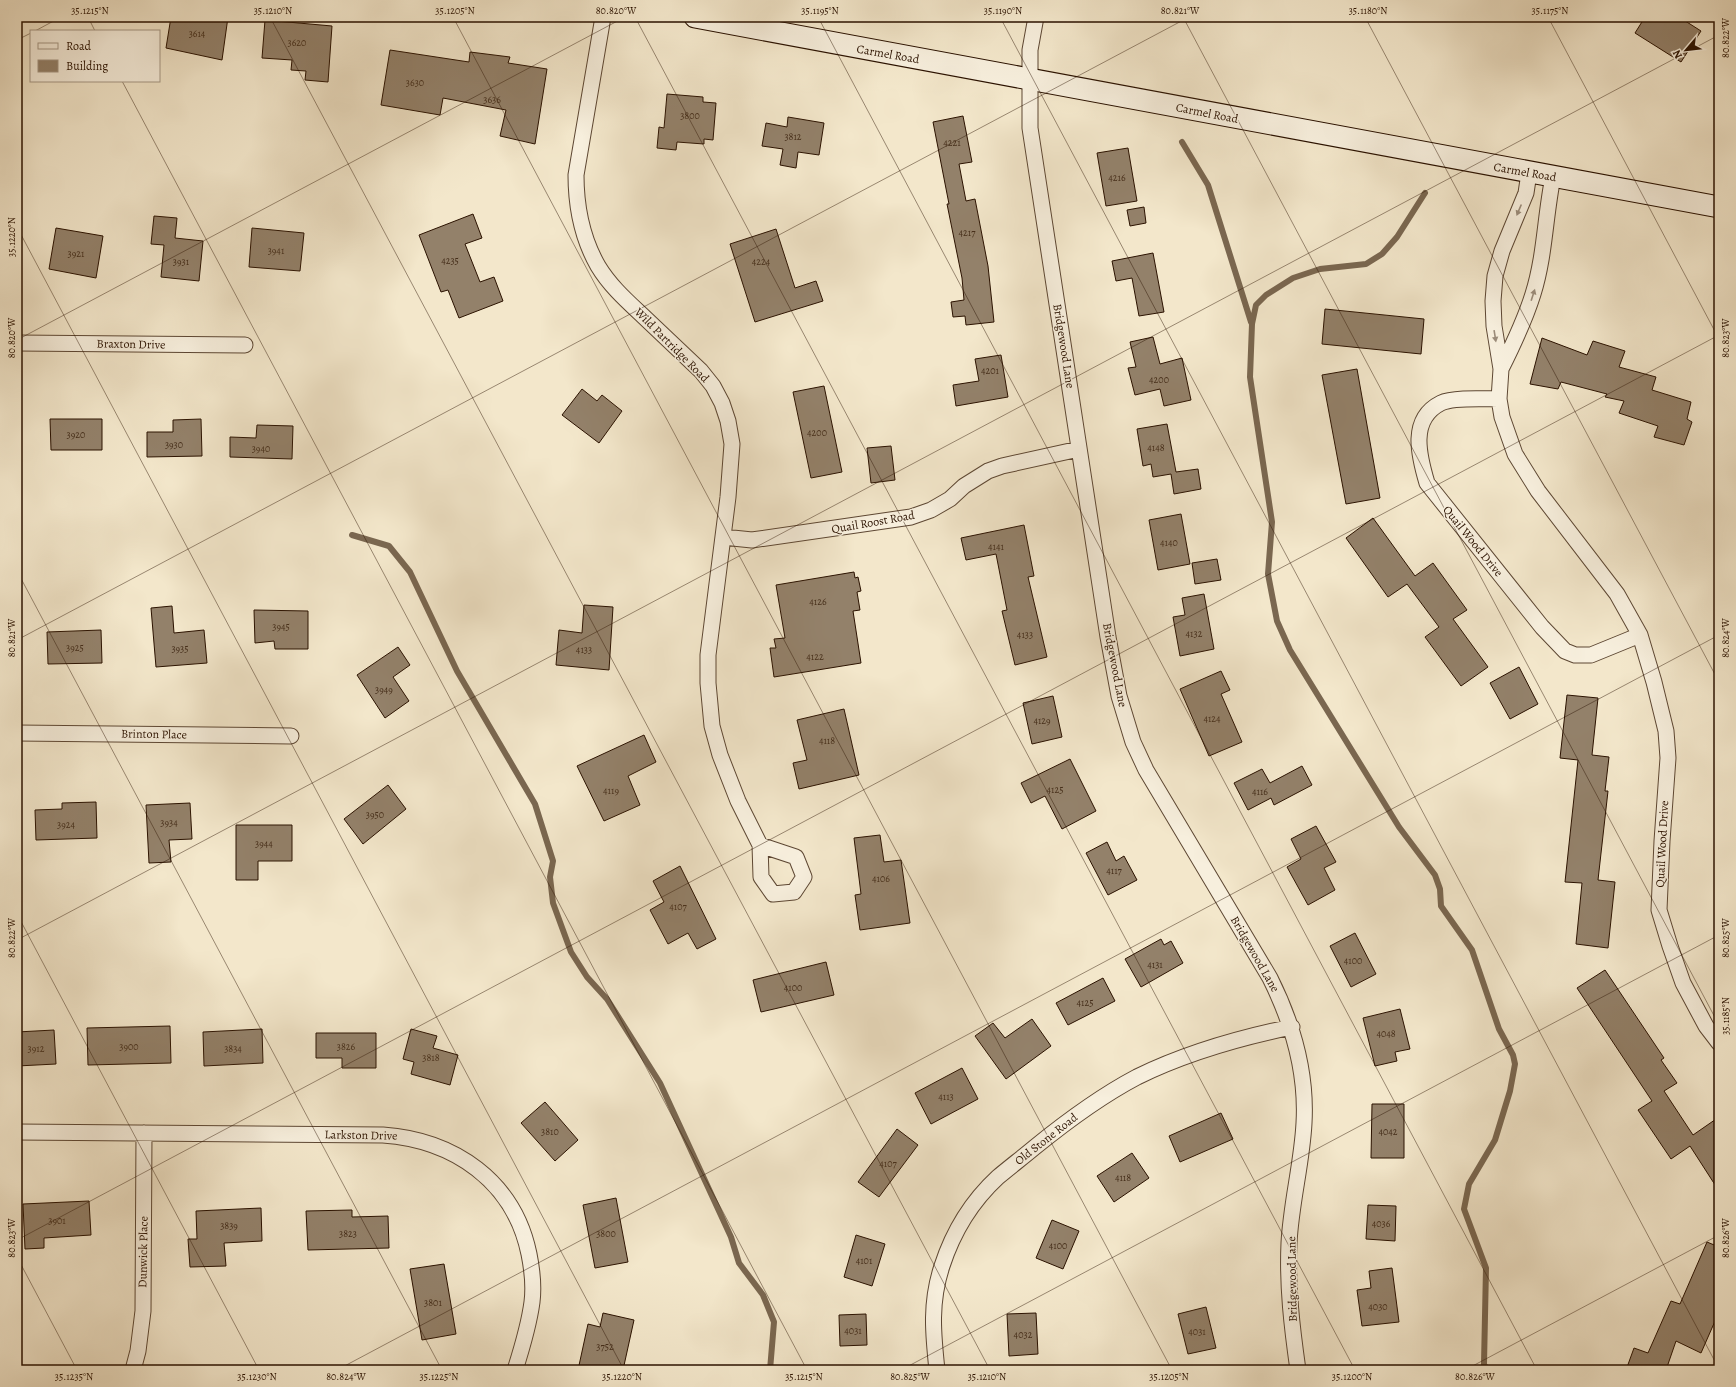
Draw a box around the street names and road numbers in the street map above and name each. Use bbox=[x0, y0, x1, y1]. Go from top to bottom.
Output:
street label: Carmel Road bbox=[855, 41, 921, 67]
street label: Carmel Road bbox=[1174, 99, 1240, 127]
street label: Carmel Road bbox=[1492, 159, 1558, 185]
street label: Wild Partridge Road bbox=[630, 303, 713, 386]
street label: Bridgewood Lane bbox=[1049, 303, 1079, 389]
street label: Braxton Drive bbox=[97, 335, 165, 353]
street label: Quail Wood Drive bbox=[1439, 502, 1507, 580]
street label: Quail Roost Road bbox=[830, 507, 916, 537]
street label: Bridgewood Lane bbox=[1099, 621, 1131, 709]
street label: Brinton Place bbox=[121, 725, 187, 743]
street label: Quail Wood Drive bbox=[1652, 800, 1672, 888]
street label: Bridgewood Lane bbox=[1227, 913, 1283, 995]
street label: Old Stone Road bbox=[1011, 1109, 1081, 1169]
street label: Larkston Drive bbox=[324, 1126, 398, 1144]
street label: Dunwick Place bbox=[134, 1216, 152, 1288]
street label: Bridgewood Lane bbox=[1283, 1236, 1301, 1322]

